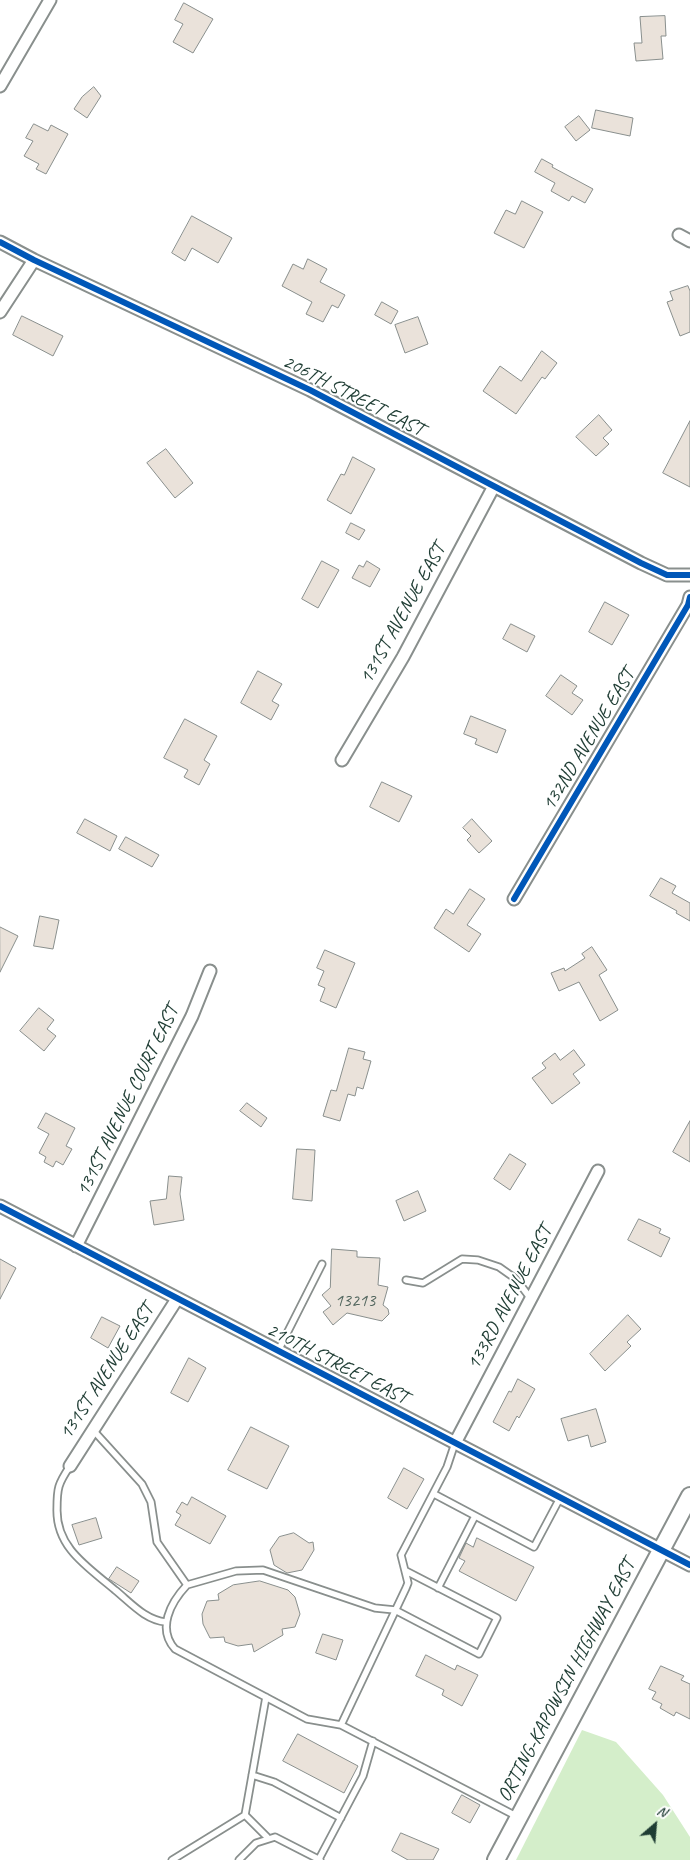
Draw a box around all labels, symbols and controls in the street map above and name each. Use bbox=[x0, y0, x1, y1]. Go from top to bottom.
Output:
street label: 206TH STREET EAST bbox=[278, 350, 428, 442]
street label: 131ST AVENUE EAST bbox=[355, 540, 451, 688]
street label: 132ND AVENUE EAST bbox=[537, 665, 641, 815]
street label: 131ST AVENUE COURT EAST bbox=[72, 1002, 184, 1200]
street label: 133RD AVENUE EAST bbox=[462, 1222, 558, 1374]
house number: 13213 bbox=[335, 1290, 375, 1312]
street label: 131ST AVENUE EAST bbox=[54, 1300, 160, 1444]
street label: 210TH STREET EAST bbox=[262, 1318, 412, 1410]
street label: ORTING-KAPOWSIN HIGHWAY EAST bbox=[493, 1556, 641, 1806]
north arrow bbox=[630, 1800, 680, 1850]
text: N bbox=[654, 1802, 670, 1821]

